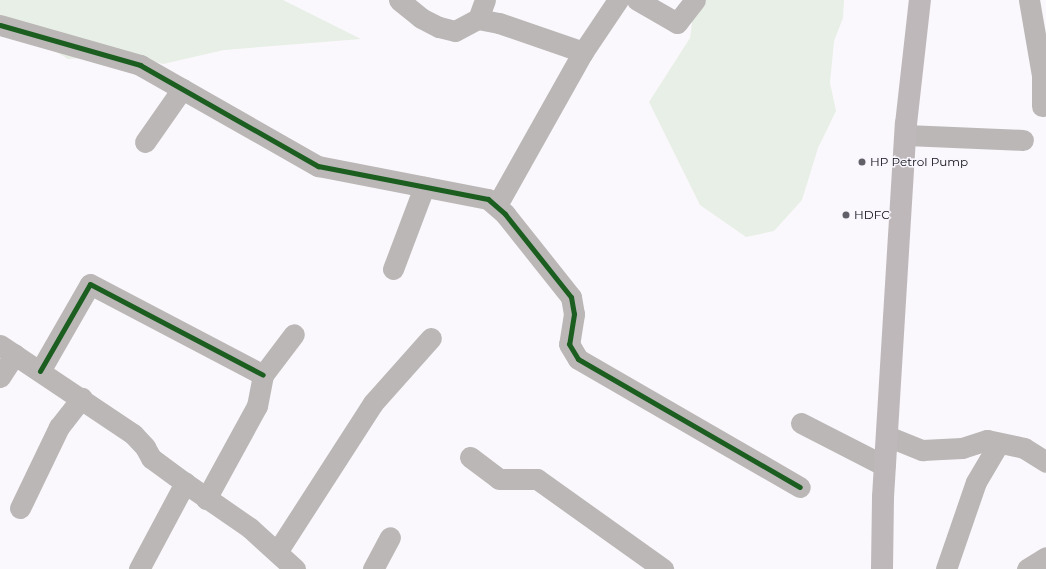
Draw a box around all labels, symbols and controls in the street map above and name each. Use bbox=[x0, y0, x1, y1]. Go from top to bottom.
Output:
place label: HP Petrol Pump bbox=[870, 155, 968, 169]
marker: HP Petrol Pump bbox=[857, 157, 867, 167]
place label: HDFC bbox=[854, 208, 890, 222]
marker: HDFC bbox=[841, 210, 851, 220]

